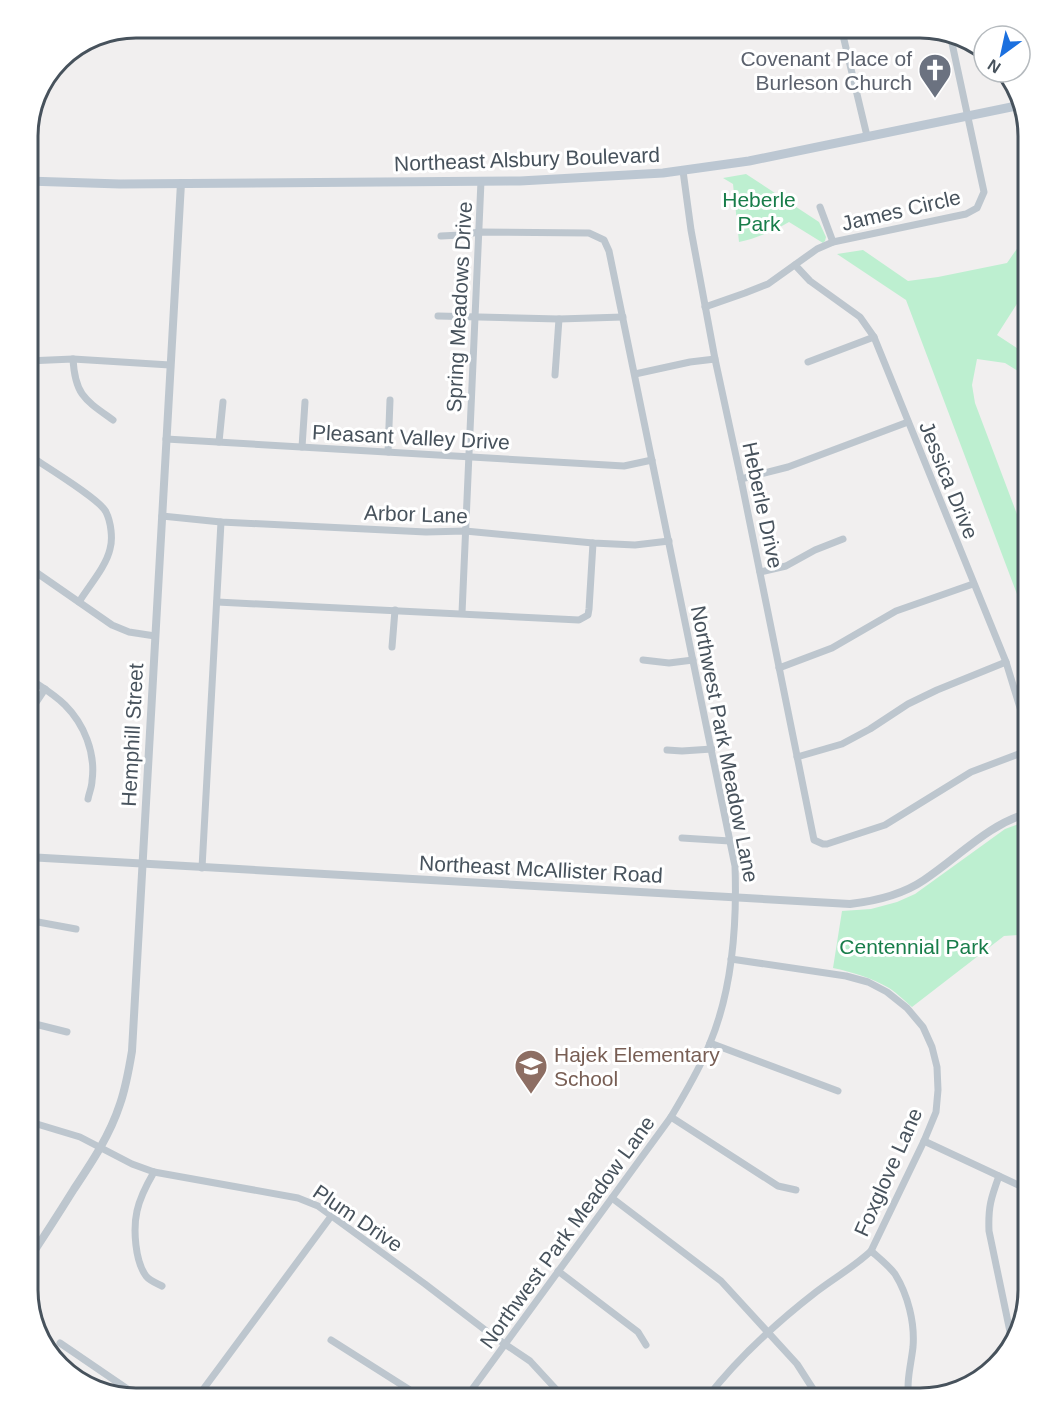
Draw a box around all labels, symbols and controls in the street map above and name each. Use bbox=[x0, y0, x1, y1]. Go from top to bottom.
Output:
north arrow bbox=[972, 24, 1032, 84]
place label: Covenant Place of Burleson Church bbox=[740, 47, 912, 94]
church icon: Covenant Place of Burleson Church bbox=[917, 52, 953, 99]
text: N bbox=[985, 56, 1004, 76]
street label: Northeast Alsbury Boulevard bbox=[394, 143, 660, 175]
street label: James Circle bbox=[839, 185, 963, 235]
park label: Heberle Park bbox=[722, 188, 796, 235]
street label: Spring Meadows Drive bbox=[442, 201, 476, 413]
street label: Jessica Drive bbox=[915, 418, 983, 542]
street label: Pleasant Valley Drive bbox=[312, 420, 510, 454]
street label: Heberle Drive bbox=[738, 440, 788, 570]
street label: Arbor Lane bbox=[364, 501, 468, 527]
street label: Northwest Park Meadow Lane bbox=[687, 604, 763, 884]
street label: Hemphill Street bbox=[117, 663, 147, 807]
street label: Northeast McAllister Road bbox=[419, 851, 663, 887]
park label: Centennial Park bbox=[839, 935, 989, 958]
place label: Hajek Elementary School bbox=[554, 1043, 720, 1090]
school or university icon: Hajek Elementary School bbox=[513, 1048, 549, 1095]
street label: Foxglove Lane bbox=[849, 1104, 927, 1240]
street label: Northwest Park Meadow Lane bbox=[475, 1111, 659, 1353]
street label: Plum Drive bbox=[309, 1180, 407, 1256]

